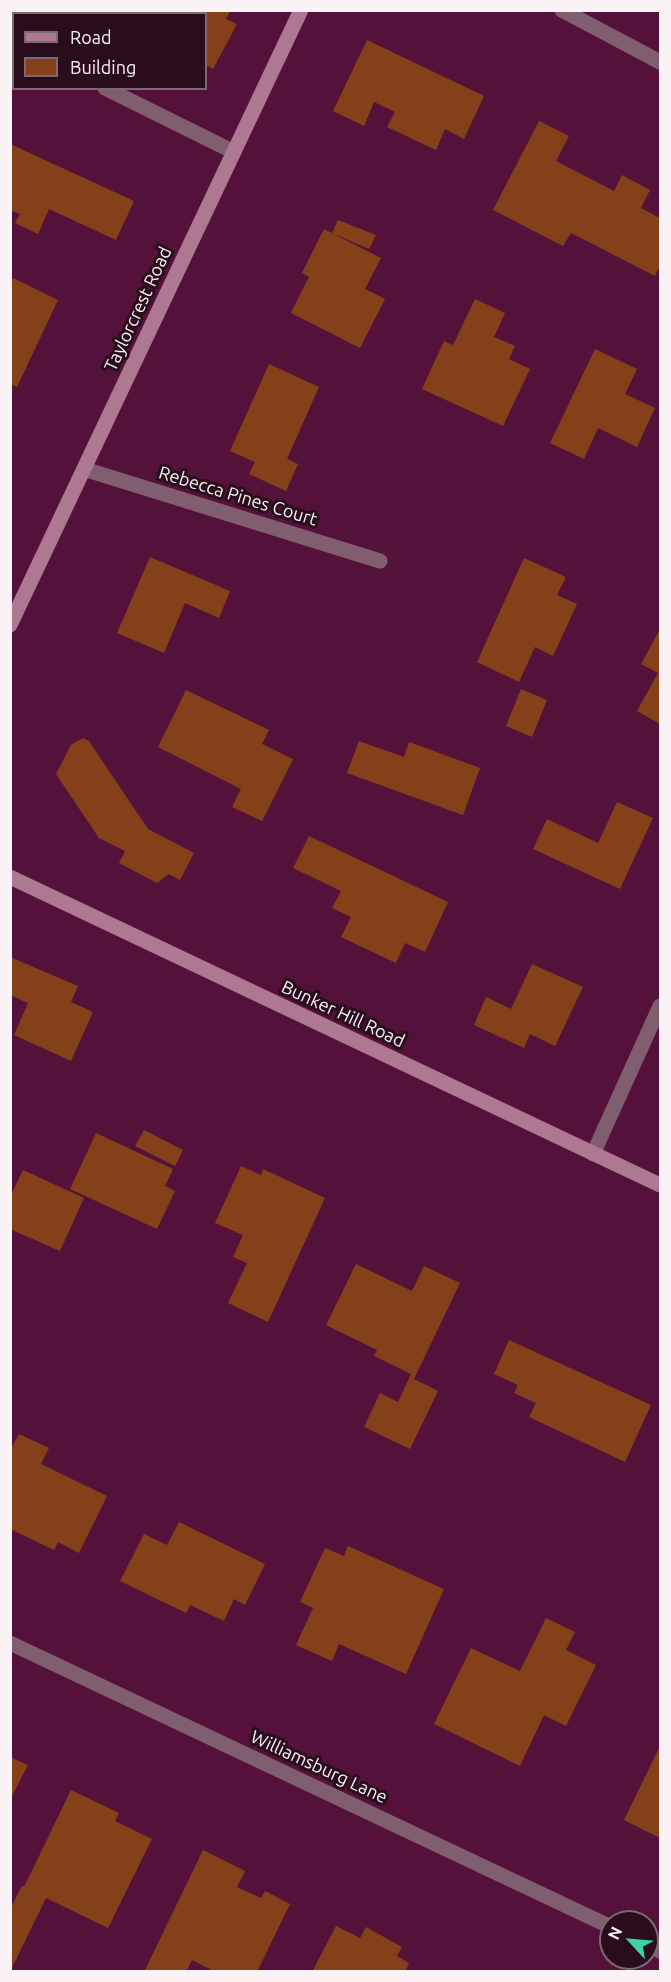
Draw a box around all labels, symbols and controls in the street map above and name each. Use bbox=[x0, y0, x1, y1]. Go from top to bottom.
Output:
legend bbox=[12, 12, 207, 90]
text: Road bbox=[70, 27, 112, 47]
text: Building bbox=[70, 57, 136, 77]
street label: Taylorcrest Road bbox=[100, 243, 176, 375]
street label: Rebecca Pines Court bbox=[156, 462, 320, 530]
street label: Bunker Hill Road bbox=[278, 976, 408, 1052]
street label: Williamsburg Lane bbox=[247, 1726, 391, 1808]
north arrow bbox=[599, 1910, 659, 1970]
text: N bbox=[604, 1924, 625, 1942]

